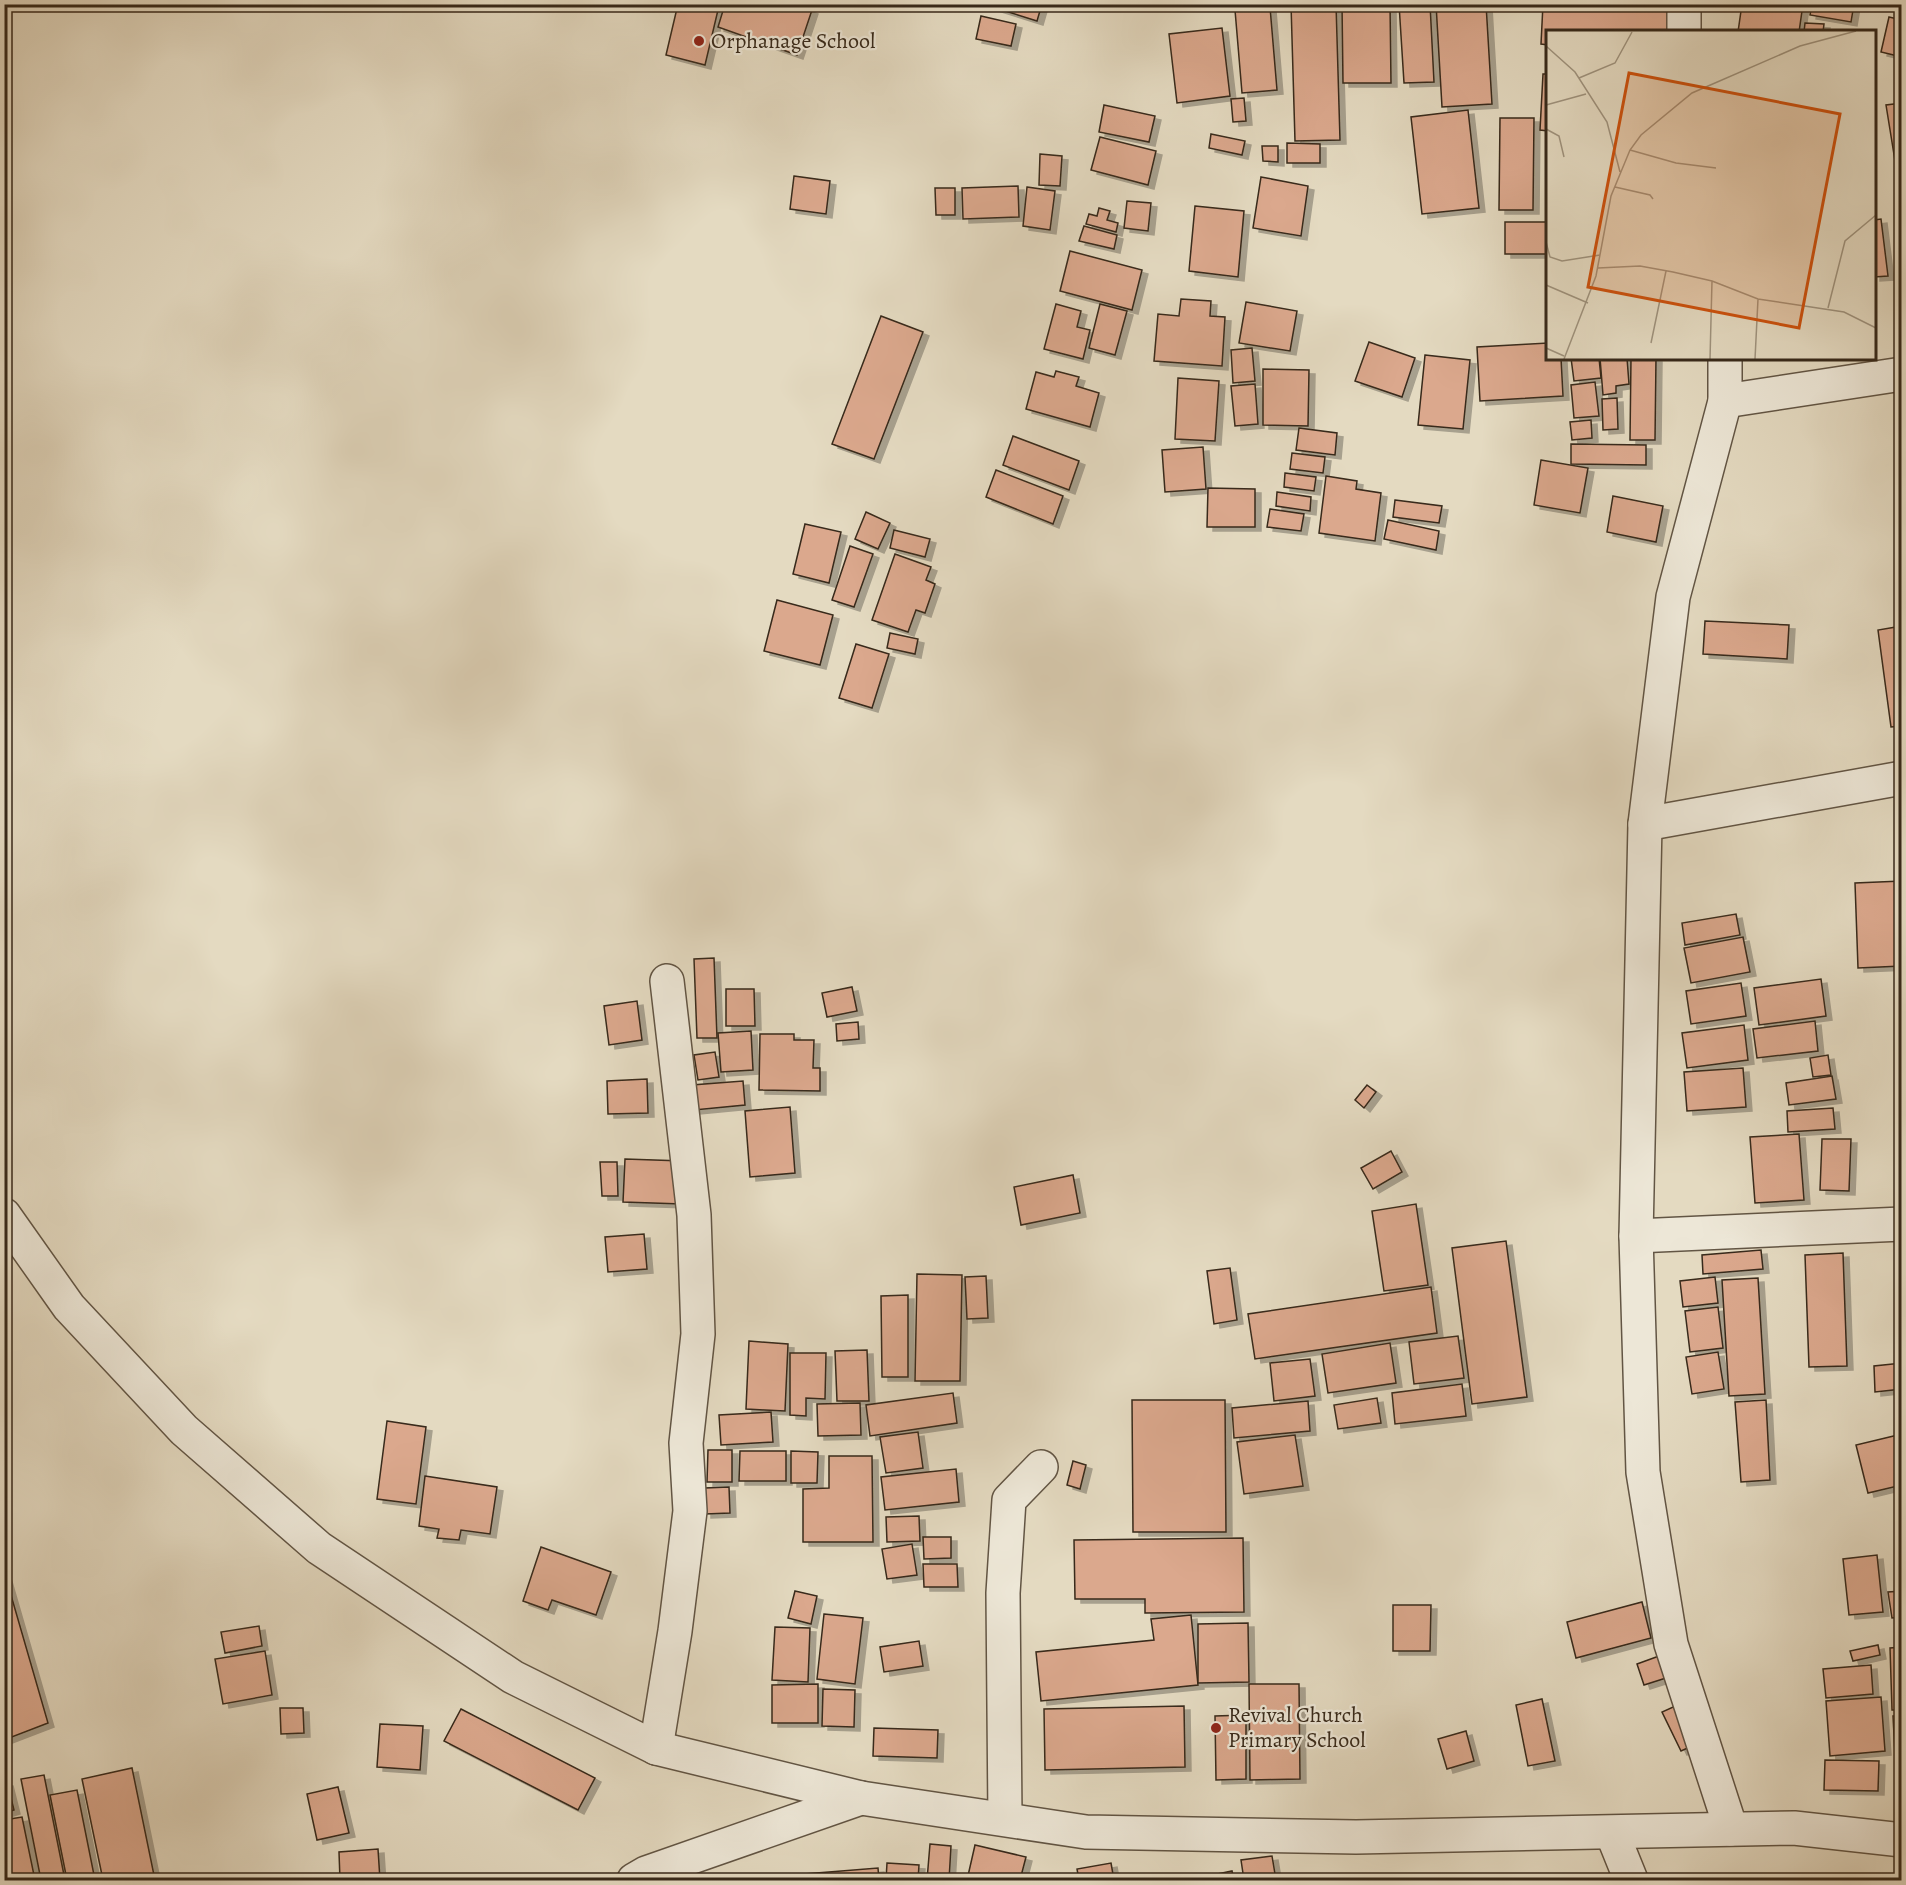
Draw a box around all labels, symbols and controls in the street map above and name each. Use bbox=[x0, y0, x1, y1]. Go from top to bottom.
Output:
place label: Orphanage School bbox=[711, 26, 875, 56]
inset map bbox=[1546, 30, 1876, 360]
marker: Orphanage School bbox=[692, 34, 706, 48]
place label: Revival Church Primary School bbox=[1228, 1700, 1366, 1755]
marker: Revival Church Primary School bbox=[1209, 1721, 1223, 1735]

